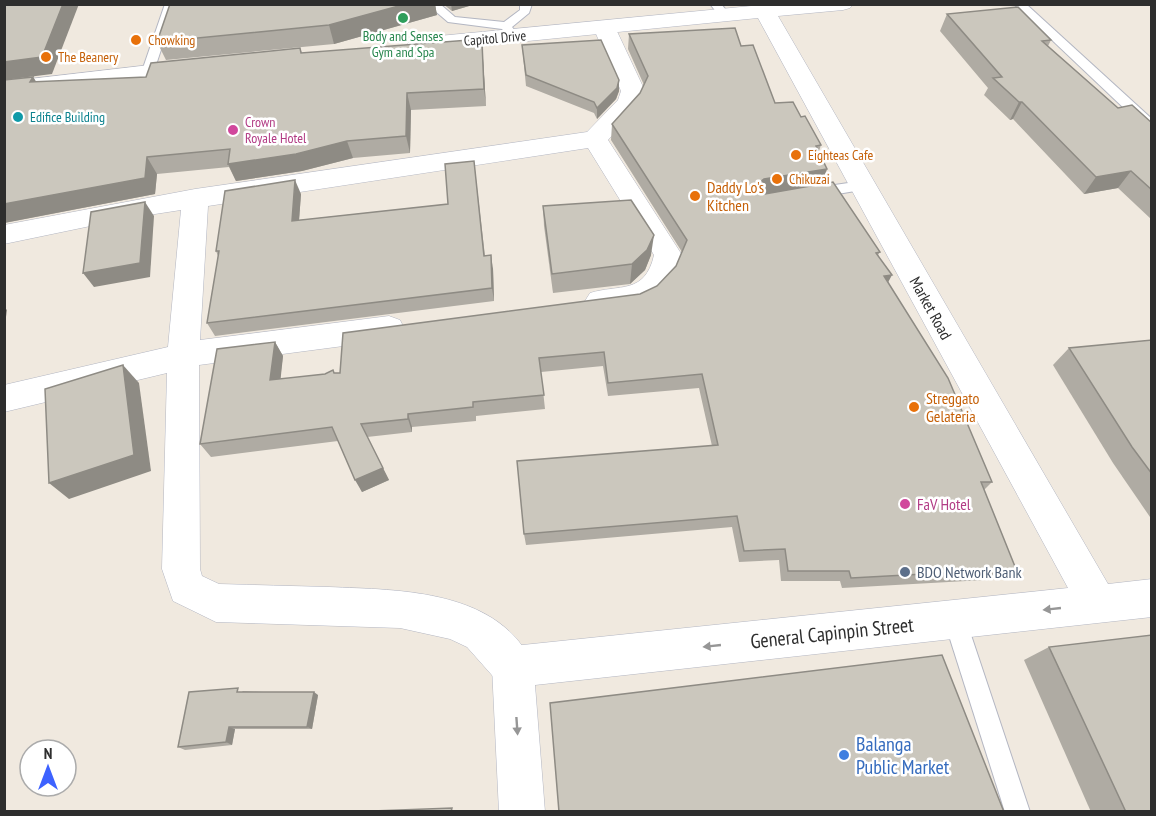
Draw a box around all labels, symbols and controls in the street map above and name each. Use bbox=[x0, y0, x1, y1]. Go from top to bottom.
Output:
marker: Body and Senses Gym and Spa bbox=[396, 11, 410, 25]
street label: Capitol Drive bbox=[463, 26, 527, 50]
place label: Body and Senses Gym and Spa bbox=[363, 27, 443, 61]
place label: Chowking bbox=[148, 31, 195, 49]
marker: Chowking bbox=[129, 33, 143, 47]
place label: The Beanery bbox=[58, 48, 119, 66]
marker: The Beanery bbox=[39, 50, 53, 64]
place label: Edifice Building bbox=[30, 108, 105, 126]
marker: Edifice Building bbox=[11, 110, 25, 124]
place label: Crown Royale Hotel bbox=[245, 113, 307, 147]
marker: Crown Royale Hotel bbox=[226, 123, 240, 137]
place label: Eighteas Cafe bbox=[808, 146, 873, 164]
marker: Eighteas Cafe bbox=[789, 148, 803, 162]
place label: Chikuzai bbox=[789, 170, 830, 188]
marker: Chikuzai bbox=[770, 172, 784, 186]
place label: Daddy Lo's Kitchen bbox=[707, 177, 764, 215]
marker: Daddy Lo's Kitchen bbox=[688, 189, 702, 203]
street label: Market Road bbox=[906, 273, 956, 343]
place label: Streggato Gelateria bbox=[926, 388, 980, 426]
marker: Streggato Gelateria bbox=[907, 400, 921, 414]
place label: FaV Hotel bbox=[917, 494, 971, 514]
marker: FaV Hotel bbox=[898, 497, 912, 511]
place label: BDO Network Bank bbox=[917, 562, 1022, 582]
marker: BDO Network Bank bbox=[898, 565, 912, 579]
one-way arrow bbox=[1042, 605, 1061, 614]
street label: General Capinpin Street bbox=[749, 611, 915, 654]
one-way arrow bbox=[702, 641, 721, 651]
one-way arrow bbox=[512, 716, 521, 735]
place label: Balanga Public Market bbox=[856, 731, 950, 780]
north arrow bbox=[18, 738, 78, 798]
text: N bbox=[44, 743, 52, 763]
marker: Balanga Public Market bbox=[837, 748, 851, 762]

